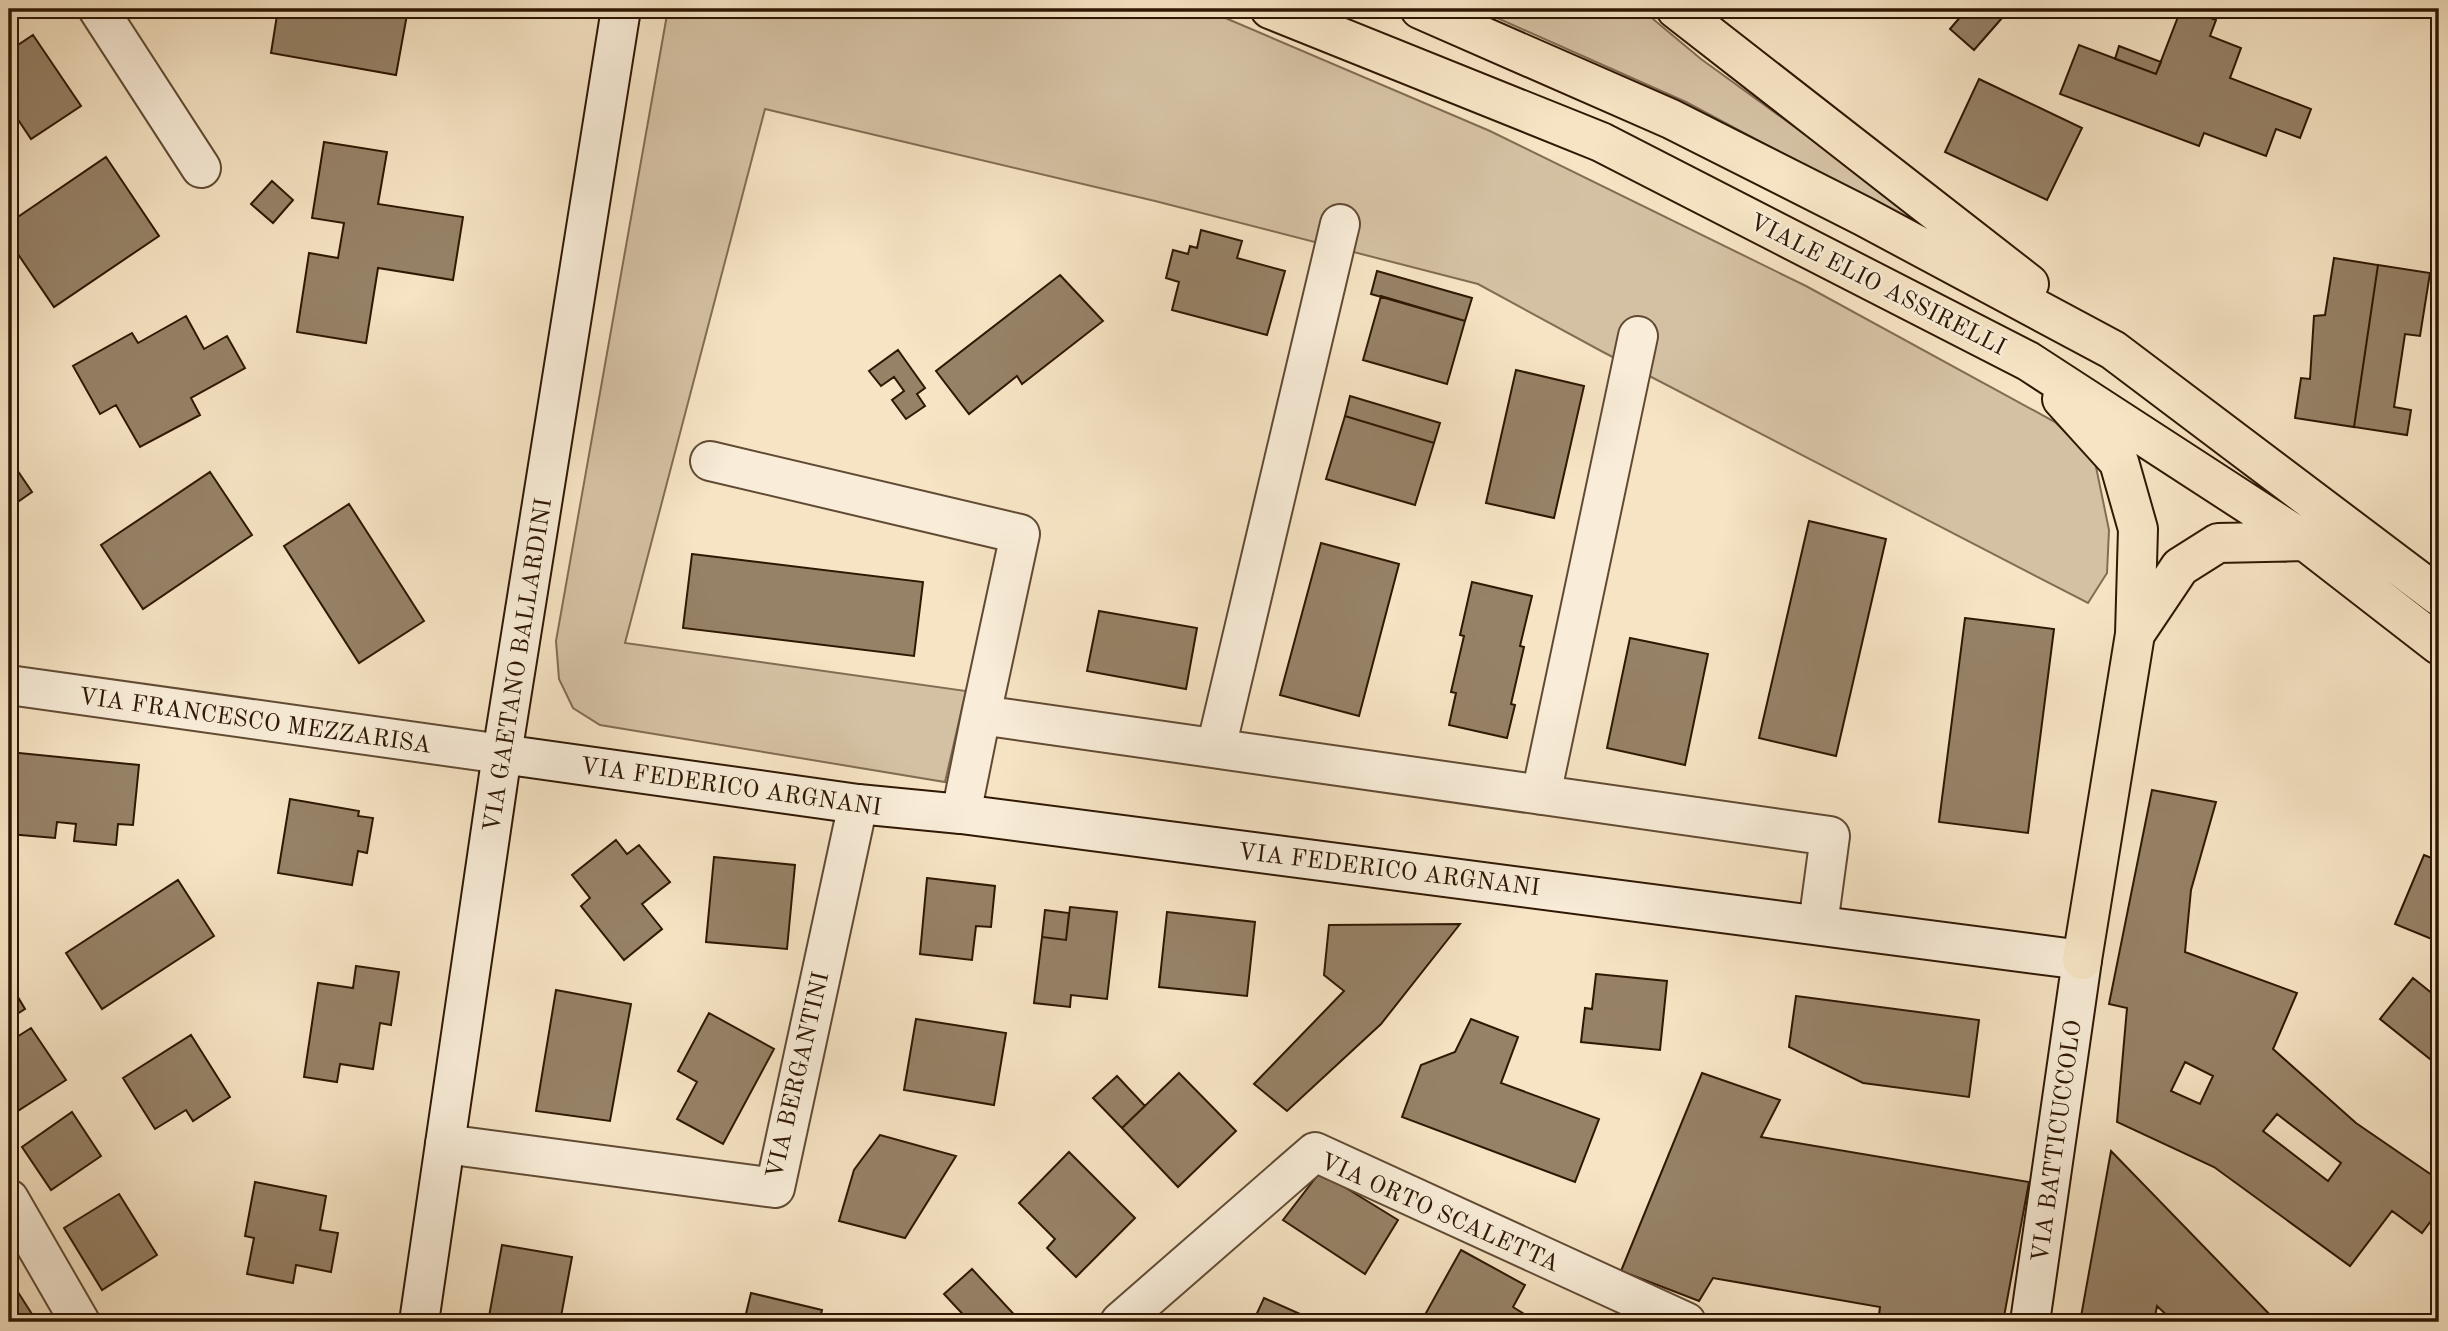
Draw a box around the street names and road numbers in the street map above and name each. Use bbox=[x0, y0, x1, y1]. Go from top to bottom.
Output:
street label: VIALE ELIO ASSIRELLI bbox=[1745, 211, 2009, 361]
street label: VIA GAETANO BALLARDINI bbox=[481, 497, 557, 834]
street label: VIA FRANCESCO MEZZARISA bbox=[77, 685, 433, 759]
street label: VIA FEDERICO ARGNANI bbox=[578, 755, 883, 821]
street label: VIA FEDERICO ARGNANI bbox=[1236, 841, 1541, 901]
street label: VIA BERGANTINI bbox=[764, 970, 834, 1181]
street label: VIA BATTICUCCOLO bbox=[2029, 1019, 2087, 1264]
street label: VIA ORTO SCALETTA bbox=[1316, 1150, 1562, 1277]

